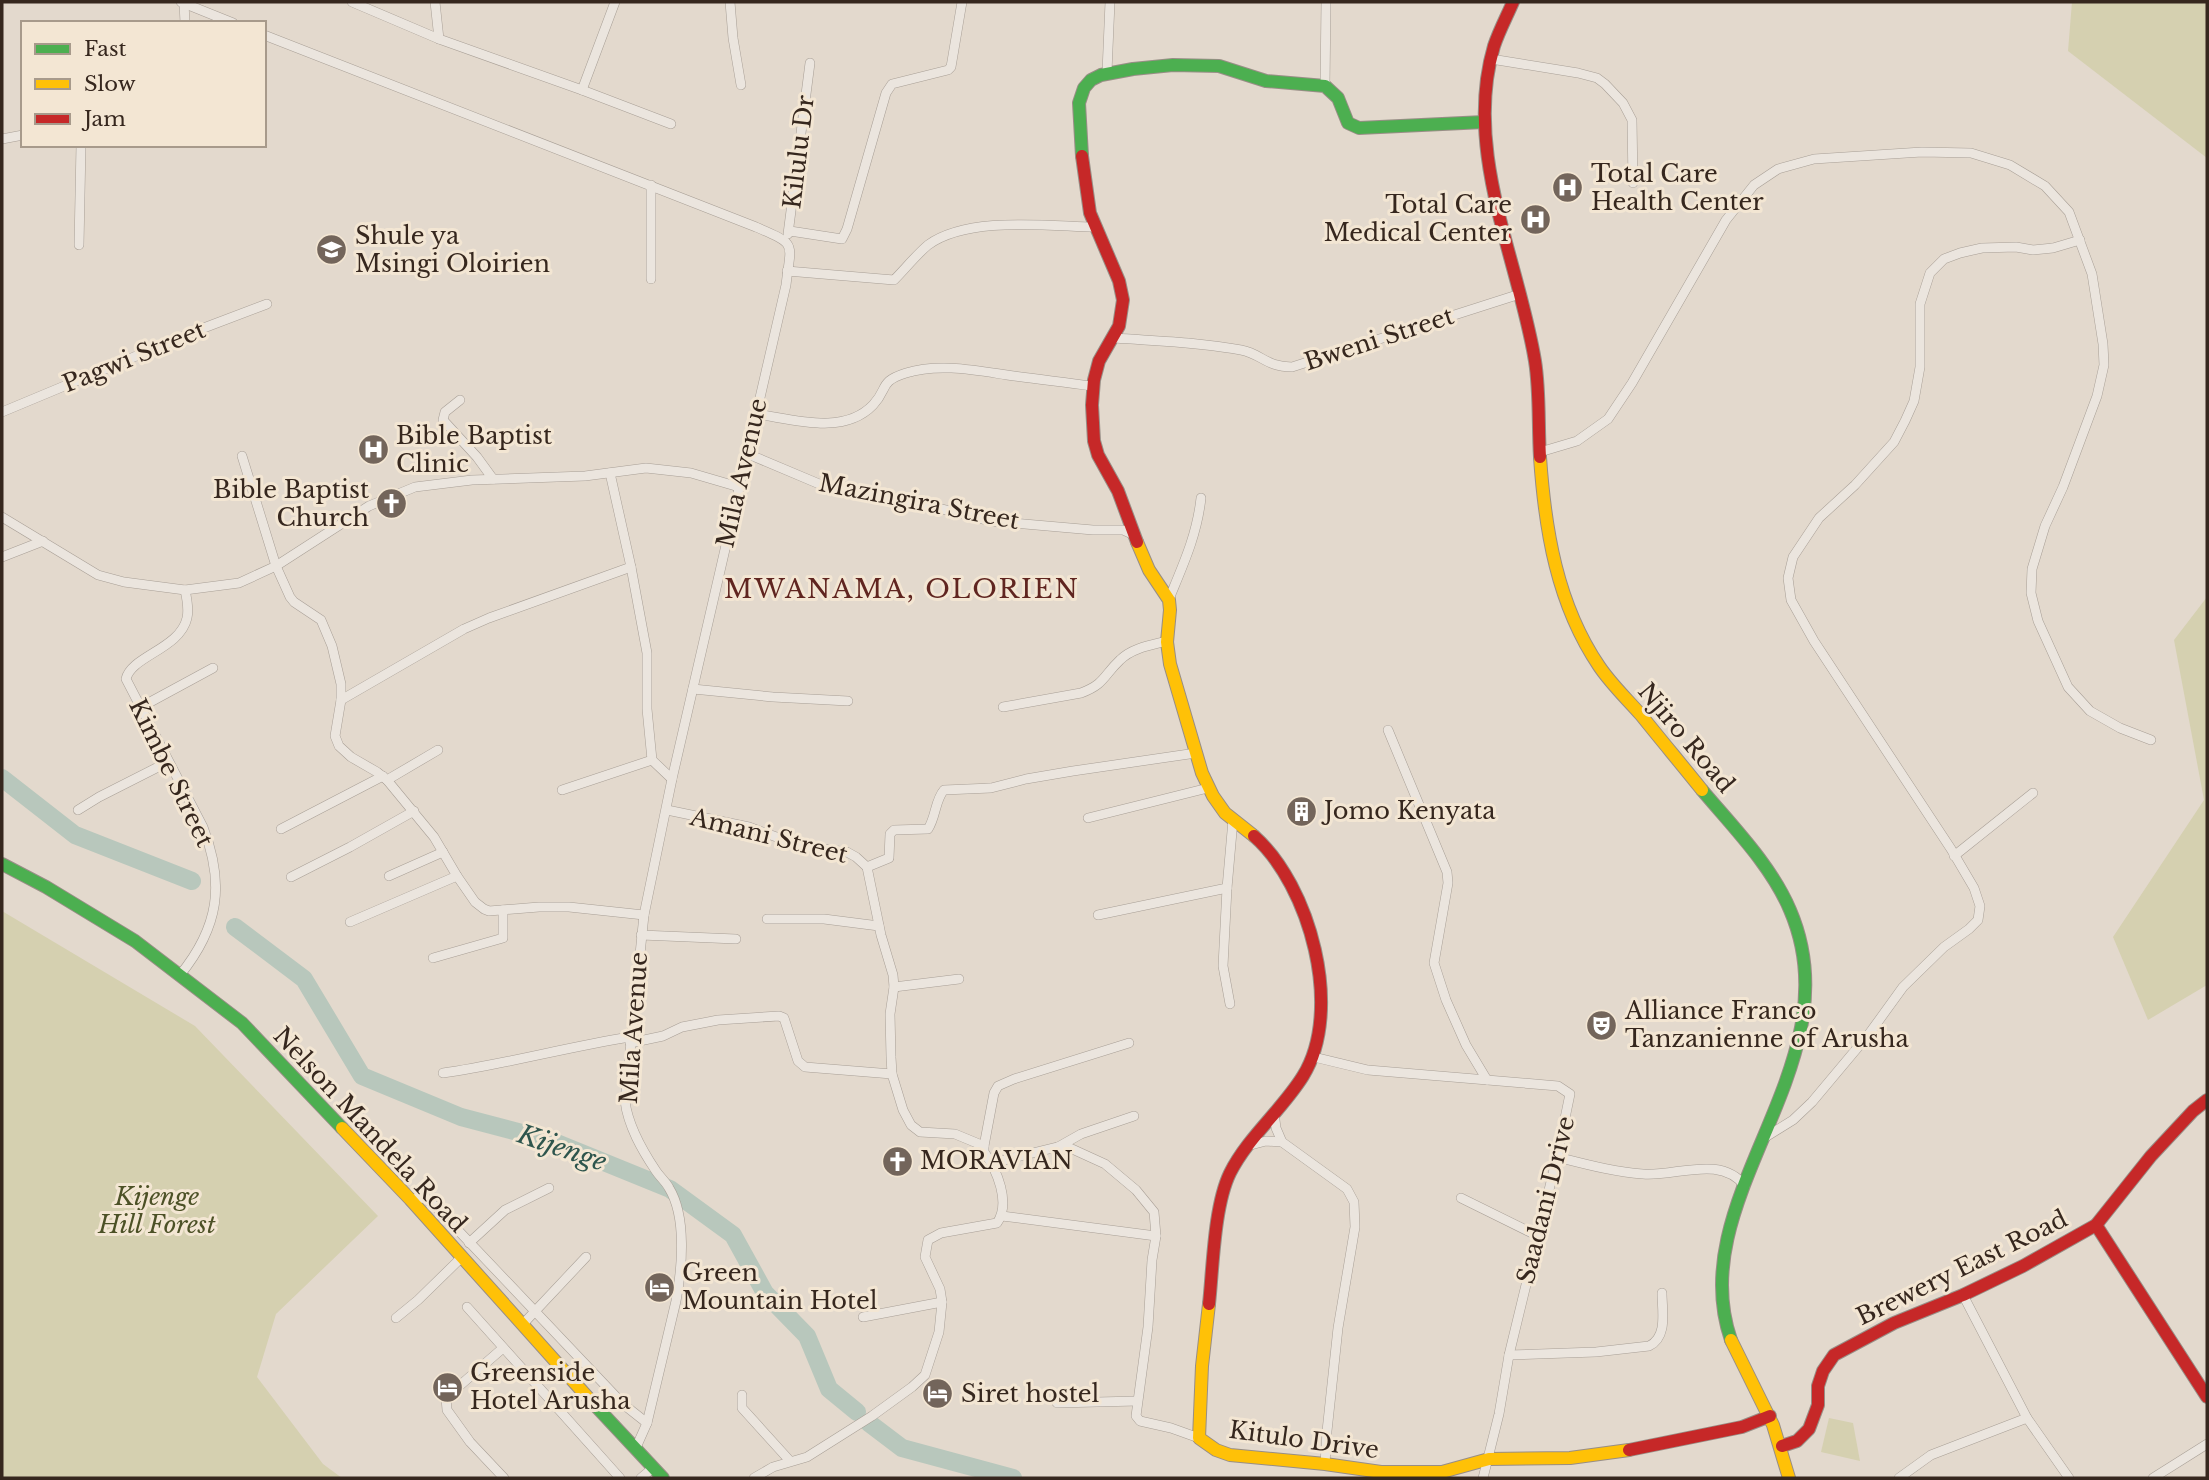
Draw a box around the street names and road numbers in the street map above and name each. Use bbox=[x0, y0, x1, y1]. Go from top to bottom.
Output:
street label: Kilulu Dr bbox=[777, 93, 820, 210]
street label: Bweni Street bbox=[1300, 301, 1457, 376]
street label: Pagwi Street bbox=[58, 315, 210, 398]
street label: Mila Avenue bbox=[710, 395, 773, 550]
street label: Mazingira Street bbox=[816, 468, 1022, 535]
street label: Njiro Road bbox=[1632, 677, 1741, 799]
street label: Kimbe Street bbox=[123, 694, 220, 852]
street label: Amani Street bbox=[686, 802, 851, 869]
street label: Mila Avenue bbox=[614, 951, 653, 1105]
street label: Nelson Mandela Road bbox=[268, 1021, 473, 1238]
street label: Saadani Drive bbox=[1511, 1113, 1580, 1287]
street label: Brewery East Road bbox=[1852, 1204, 2072, 1331]
street label: Kitulo Drive bbox=[1227, 1415, 1381, 1464]

